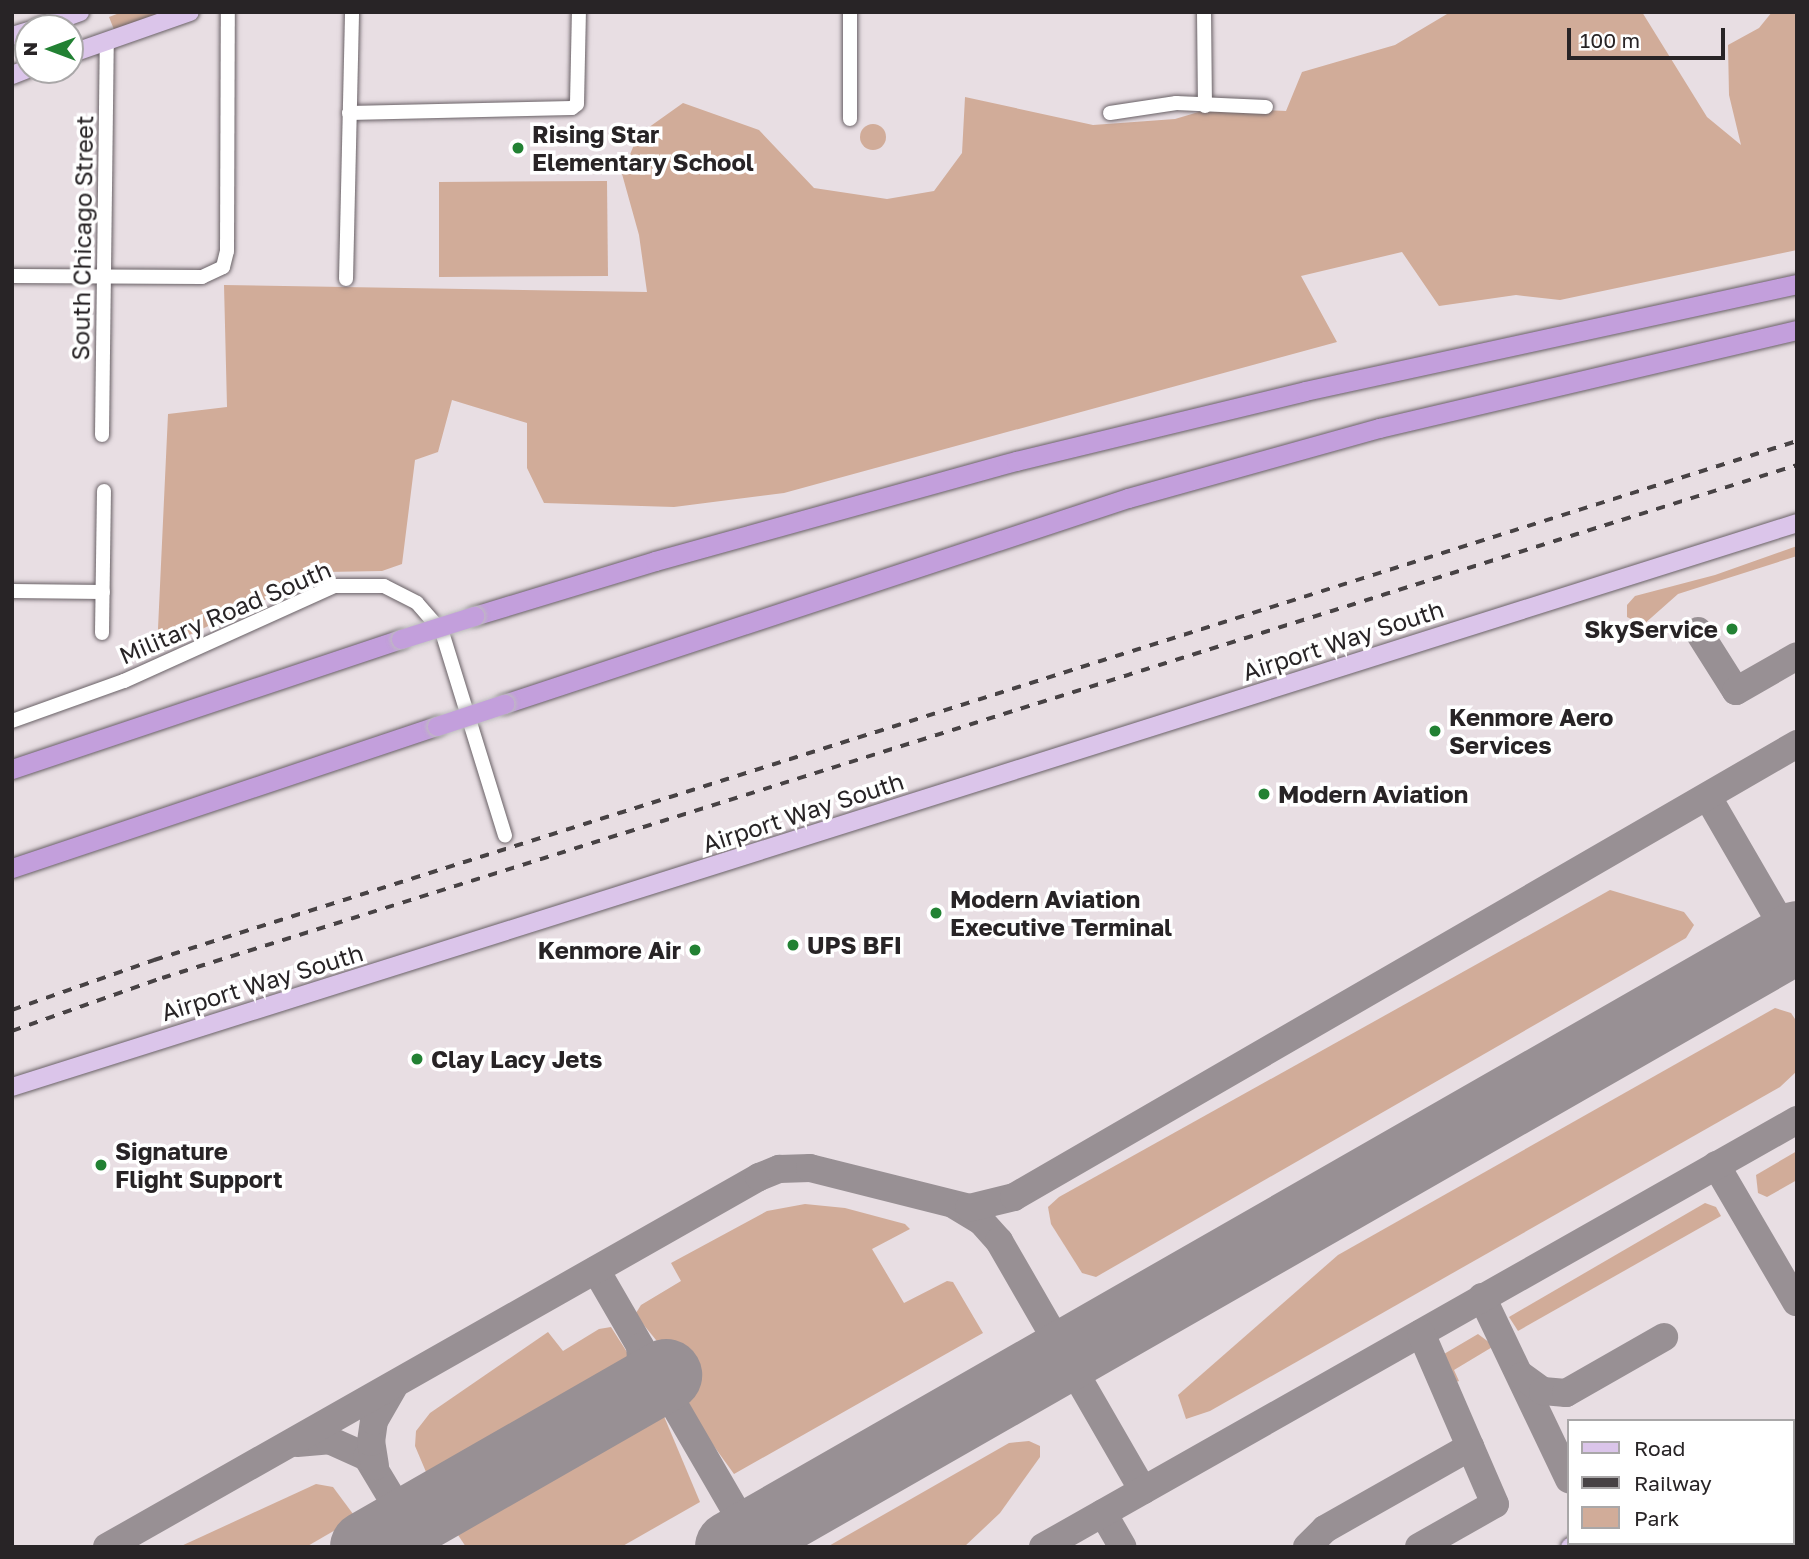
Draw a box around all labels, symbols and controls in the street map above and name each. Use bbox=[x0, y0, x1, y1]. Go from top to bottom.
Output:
north arrow bbox=[14, 14, 84, 84]
scale bar bbox=[1571, 14, 1728, 58]
text: 100 m bbox=[1580, 27, 1640, 53]
text: N bbox=[18, 42, 41, 56]
street label: South Chicago Street bbox=[65, 115, 99, 361]
place label: Rising Star Elementary School bbox=[532, 120, 754, 176]
marker: Rising Star Elementary School bbox=[510, 140, 526, 156]
street label: Military Road South bbox=[115, 554, 335, 670]
street label: Airport Way South bbox=[1239, 594, 1447, 686]
place label: SkyService bbox=[1584, 615, 1718, 643]
marker: SkyService bbox=[1724, 621, 1740, 637]
place label: Kenmore Aero Services bbox=[1449, 703, 1614, 759]
marker: Kenmore Aero Services bbox=[1427, 723, 1443, 739]
street label: Airport Way South bbox=[699, 766, 907, 858]
place label: Modern Aviation bbox=[1278, 780, 1468, 808]
marker: Modern Aviation bbox=[1256, 786, 1272, 802]
place label: Modern Aviation Executive Terminal bbox=[950, 885, 1172, 941]
marker: Modern Aviation Executive Terminal bbox=[928, 905, 944, 921]
place label: UPS BFI bbox=[807, 931, 902, 959]
place label: Kenmore Air bbox=[538, 936, 681, 964]
marker: UPS BFI bbox=[785, 937, 801, 953]
street label: Airport Way South bbox=[158, 938, 366, 1026]
marker: Kenmore Air bbox=[687, 942, 703, 958]
place label: Clay Lacy Jets bbox=[431, 1045, 602, 1073]
marker: Clay Lacy Jets bbox=[409, 1051, 425, 1067]
place label: Signature Flight Support bbox=[115, 1137, 282, 1193]
marker: Signature Flight Support bbox=[93, 1157, 109, 1173]
legend bbox=[1568, 1419, 1795, 1545]
text: Road bbox=[1634, 1435, 1685, 1461]
text: Railway bbox=[1634, 1470, 1712, 1496]
text: Park bbox=[1634, 1505, 1679, 1531]

